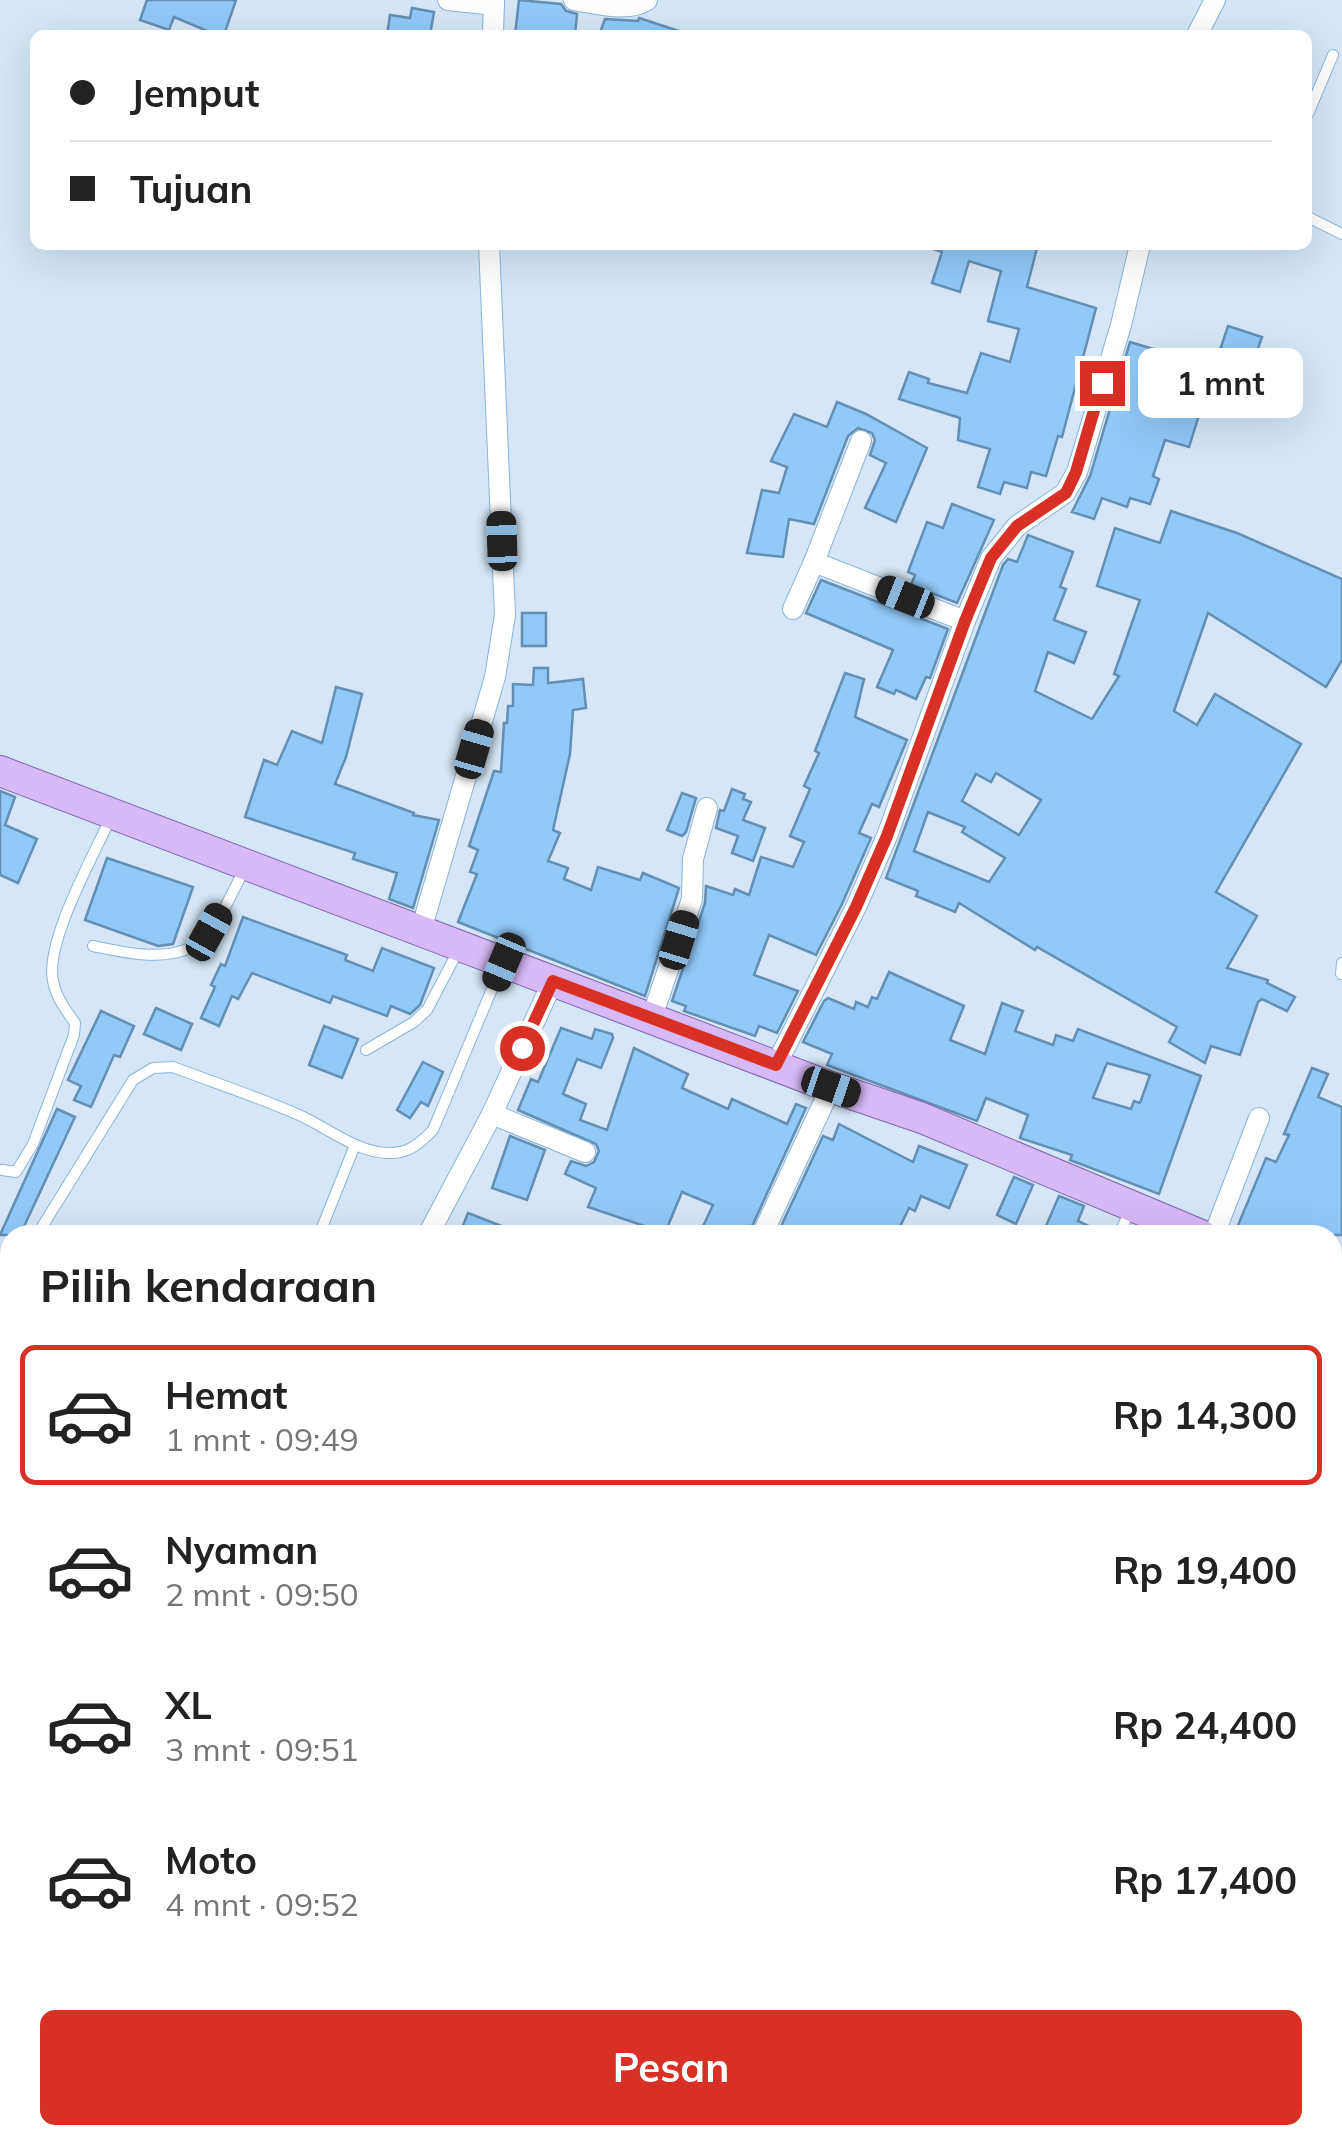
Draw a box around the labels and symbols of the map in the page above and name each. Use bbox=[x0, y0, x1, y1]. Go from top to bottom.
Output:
callout: 1 mnt bbox=[1137, 348, 1302, 418]
route end bbox=[1080, 361, 1125, 406]
car bbox=[486, 510, 518, 572]
car bbox=[872, 572, 938, 622]
car bbox=[451, 716, 497, 782]
car bbox=[181, 898, 237, 966]
car bbox=[656, 907, 702, 973]
car bbox=[478, 929, 530, 995]
route start bbox=[500, 1026, 545, 1071]
car bbox=[798, 1063, 864, 1111]

